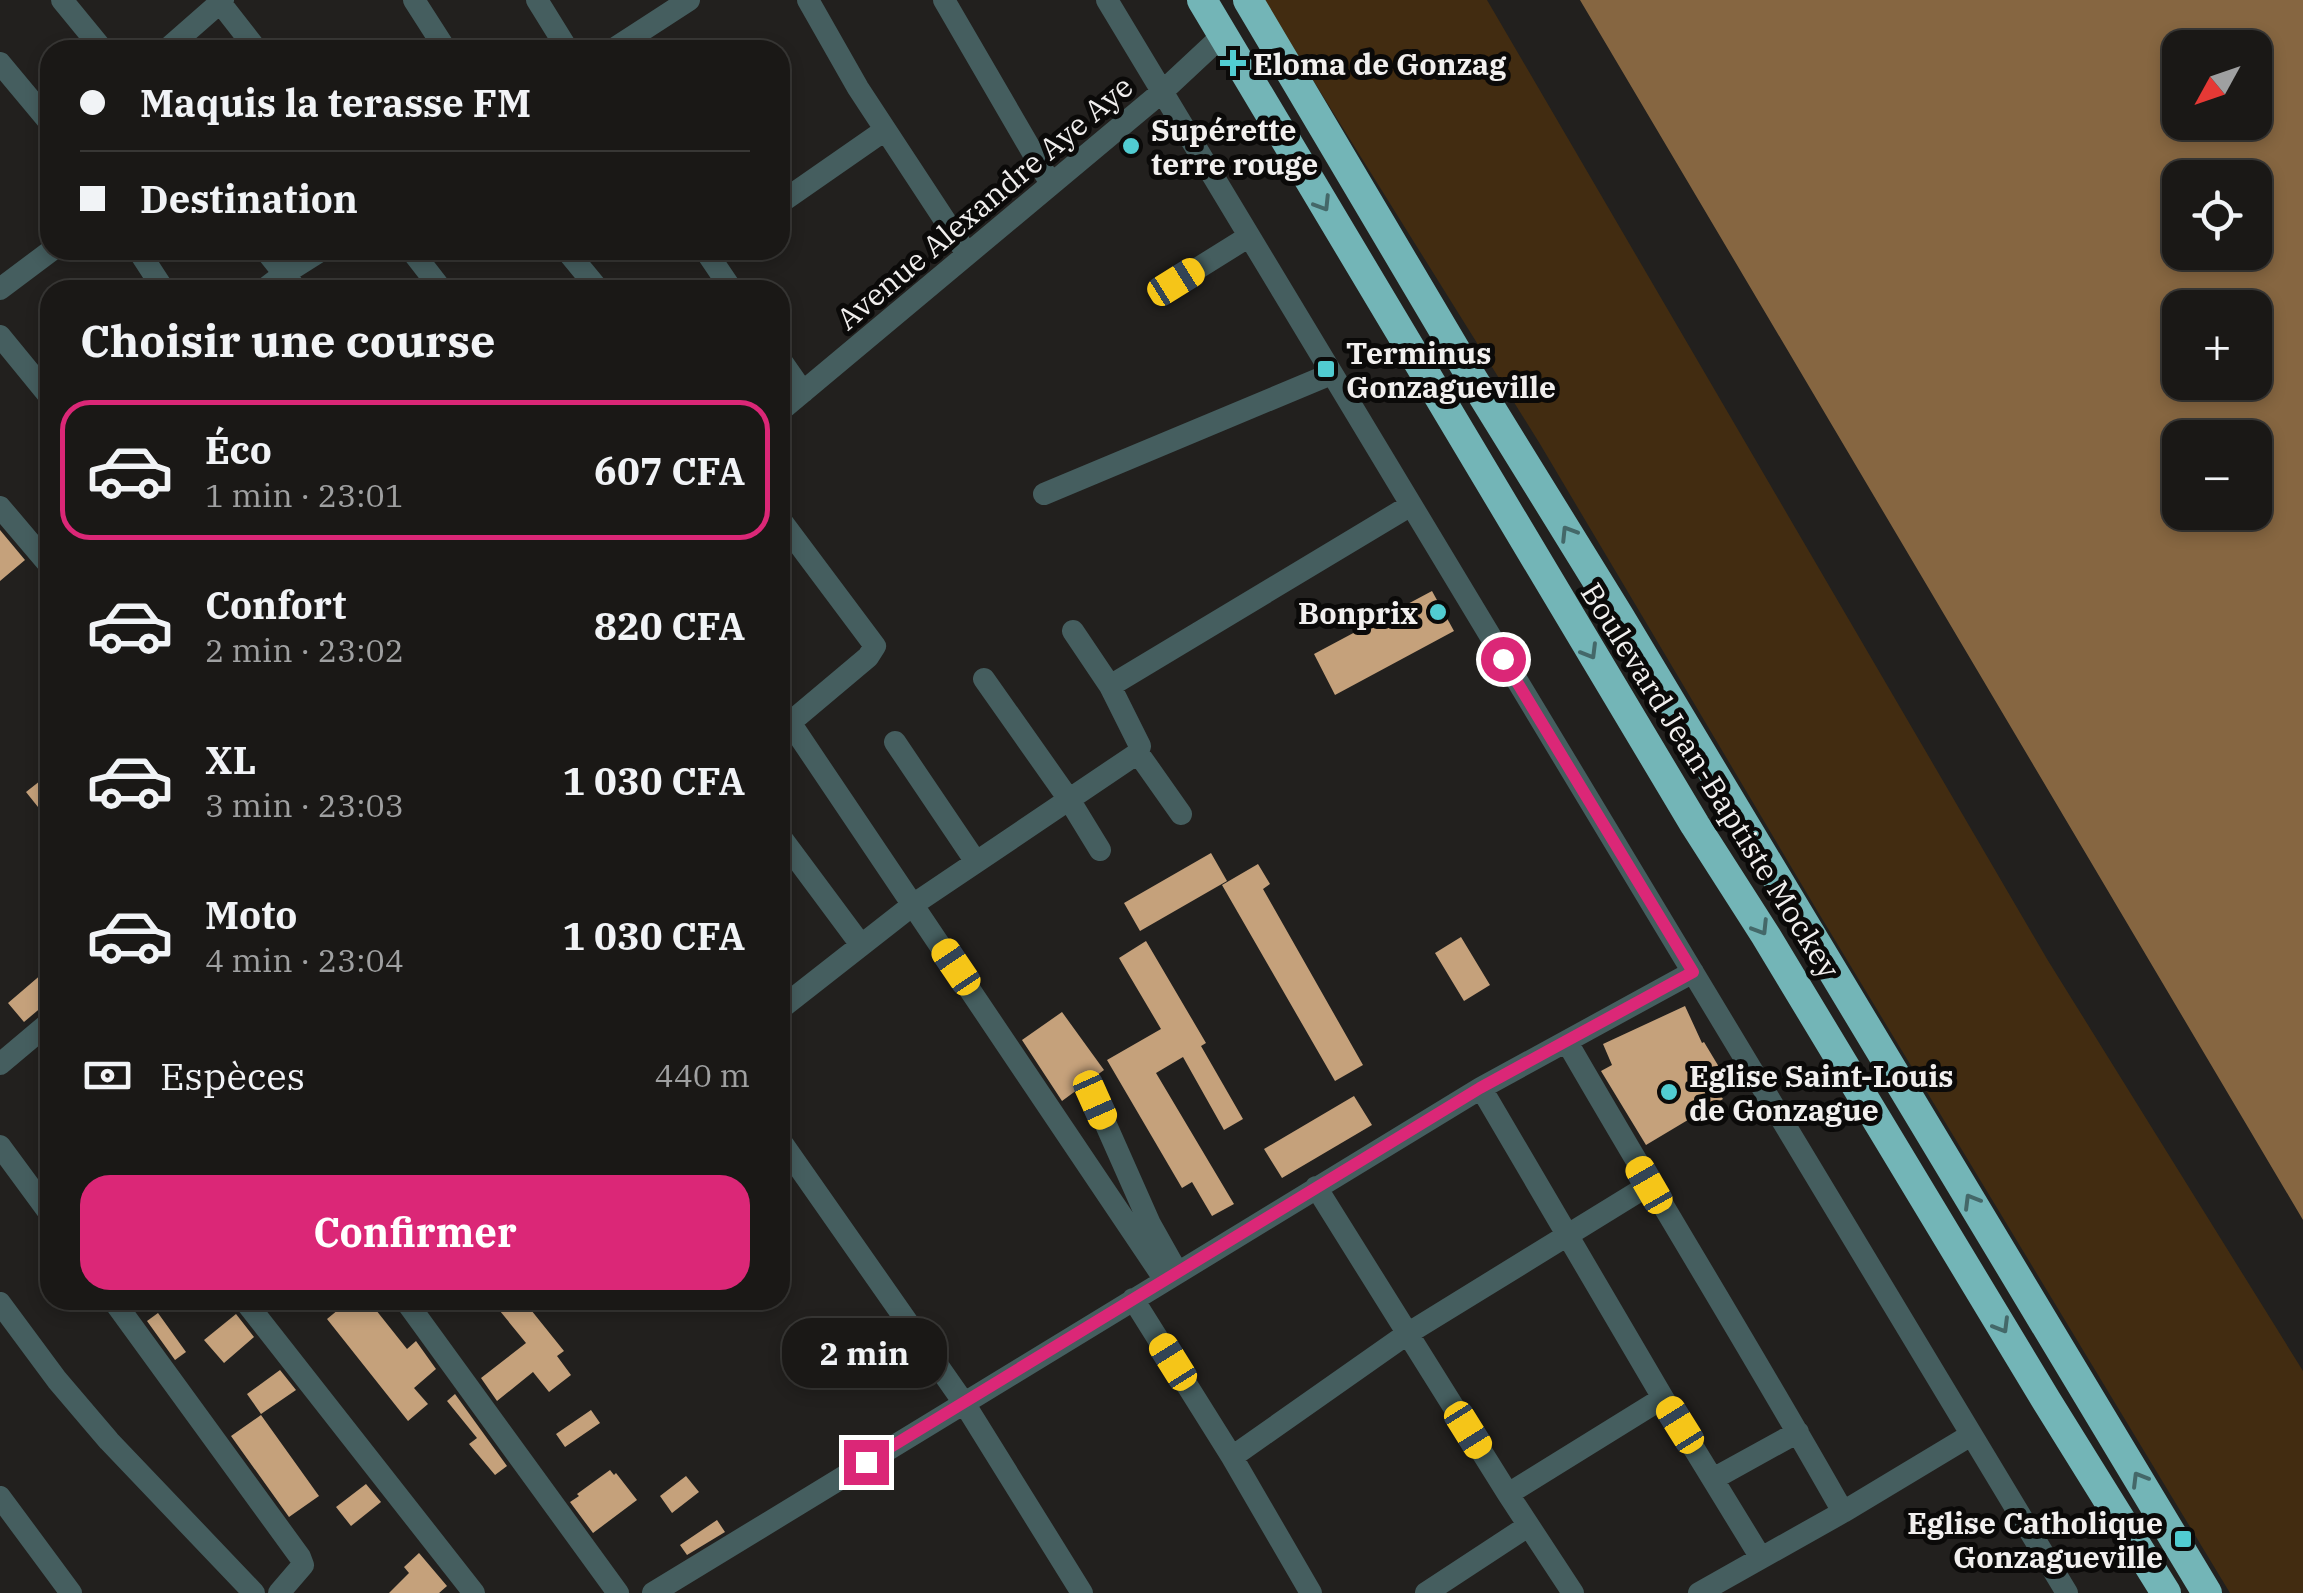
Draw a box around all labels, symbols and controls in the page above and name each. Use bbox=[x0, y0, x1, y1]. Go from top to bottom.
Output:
north arrow bbox=[2162, 30, 2272, 140]
map controls bbox=[2162, 30, 2272, 530]
place label: Eloma de Gonzag bbox=[1253, 44, 1507, 83]
marker: Eloma de Gonzag bbox=[1222, 52, 1244, 74]
street label: Avenue Alexandre Aye Aye bbox=[828, 66, 1140, 338]
text: Maquis la terasse FM bbox=[140, 78, 531, 127]
place label: Supérette terre rouge bbox=[1151, 110, 1318, 183]
marker: Supérette terre rouge bbox=[1120, 135, 1142, 157]
button: locate bbox=[2162, 160, 2272, 270]
text: Destination bbox=[140, 174, 358, 223]
one-way arrow bbox=[1311, 194, 1330, 212]
car bbox=[1143, 253, 1209, 311]
button: + bbox=[2162, 290, 2272, 400]
text: Choisir une course bbox=[80, 311, 496, 369]
place label: Terminus Gonzagueville bbox=[1346, 333, 1556, 406]
marker: Terminus Gonzagueville bbox=[1315, 358, 1337, 380]
button: − bbox=[2162, 420, 2272, 530]
icon: car bbox=[85, 425, 175, 515]
text: Éco bbox=[205, 425, 272, 474]
text: 607 CFA bbox=[594, 446, 745, 495]
text: 1 min · 23:01 bbox=[205, 474, 404, 516]
one-way arrow bbox=[1561, 526, 1580, 544]
street label: Boulevard Jean-Baptiste Mockey bbox=[1573, 575, 1849, 985]
icon: car bbox=[85, 580, 175, 670]
text: Confort bbox=[205, 580, 346, 629]
place label: Bonprix bbox=[1298, 593, 1418, 632]
text: 820 CFA bbox=[594, 601, 745, 650]
marker: Bonprix bbox=[1427, 601, 1449, 623]
text: 2 min · 23:02 bbox=[205, 629, 404, 671]
route start bbox=[1481, 637, 1526, 682]
one-way arrow bbox=[1578, 641, 1597, 659]
icon: car bbox=[85, 735, 175, 825]
text: XL bbox=[205, 735, 256, 784]
text: 1 030 CFA bbox=[562, 756, 745, 805]
text: 3 min · 23:03 bbox=[205, 784, 404, 826]
icon: car bbox=[85, 890, 175, 980]
text: Moto bbox=[205, 890, 297, 939]
text: 1 030 CFA bbox=[562, 911, 745, 960]
one-way arrow bbox=[1749, 918, 1768, 936]
car bbox=[927, 934, 985, 1000]
text: 4 min · 23:04 bbox=[205, 939, 404, 981]
icon: cash bbox=[80, 1048, 135, 1103]
text: Espèces bbox=[160, 1051, 305, 1100]
text: 440 m bbox=[654, 1054, 750, 1096]
place label: Eglise Saint-Louis de Gonzague bbox=[1689, 1056, 1953, 1129]
car bbox=[1069, 1066, 1121, 1134]
marker: Eglise Saint-Louis de Gonzague bbox=[1658, 1081, 1680, 1103]
car bbox=[1621, 1152, 1677, 1218]
button: Confirmer bbox=[80, 1175, 750, 1290]
one-way arrow bbox=[1964, 1194, 1983, 1212]
one-way arrow bbox=[1990, 1315, 2009, 1333]
callout: 2 min bbox=[784, 1317, 948, 1387]
car bbox=[1144, 1329, 1202, 1395]
text: 2 min bbox=[820, 1332, 909, 1374]
car bbox=[1651, 1392, 1709, 1458]
car bbox=[1439, 1397, 1497, 1463]
route end bbox=[844, 1440, 889, 1485]
one-way arrow bbox=[2132, 1472, 2151, 1490]
place label: Eglise Catholique Gonzagueville bbox=[1907, 1503, 2163, 1576]
marker: Eglise Catholique Gonzagueville bbox=[2172, 1528, 2194, 1550]

